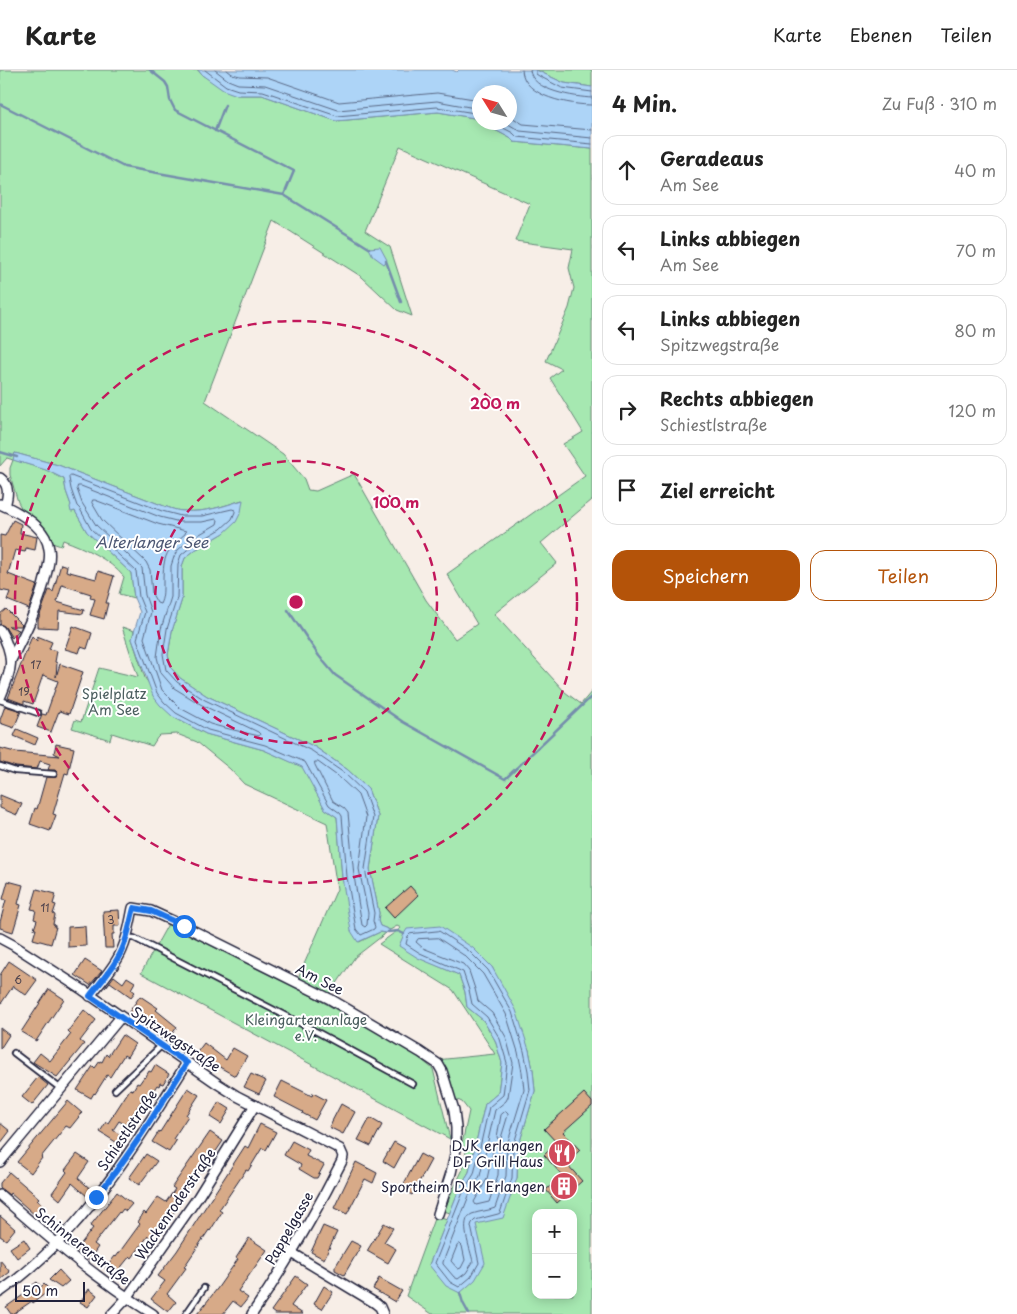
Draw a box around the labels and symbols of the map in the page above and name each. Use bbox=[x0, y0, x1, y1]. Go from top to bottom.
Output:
north arrow bbox=[472, 85, 517, 130]
text: 200 m bbox=[470, 391, 520, 414]
text: 100 m bbox=[373, 490, 419, 513]
water label: Alterlanger See bbox=[96, 530, 209, 553]
centre of rings bbox=[287, 593, 305, 611]
house number: 17 bbox=[31, 656, 42, 673]
house number: 19 bbox=[18, 683, 30, 700]
park label: Spielplatz Am See bbox=[82, 683, 147, 720]
house number: 11 bbox=[40, 899, 50, 916]
house number: 3 bbox=[107, 911, 115, 928]
route start bbox=[173, 915, 196, 938]
street label: Am See bbox=[292, 958, 348, 1000]
house number: 6 bbox=[14, 971, 22, 988]
street label: Spitzwegstraße bbox=[127, 1001, 225, 1077]
park label: Kleingartenanlage e.V. bbox=[245, 1009, 367, 1046]
street label: Schiestlstraße bbox=[92, 1085, 162, 1175]
place label: DJK erlangen DF Grill Haus bbox=[452, 1135, 543, 1172]
restaurant icon: DJK erlangen DF Grill Haus bbox=[547, 1138, 577, 1168]
street label: Wackenroderstraße bbox=[130, 1144, 220, 1264]
building icon: Sportheim DJK Erlangen bbox=[549, 1171, 579, 1201]
place label: Sportheim DJK Erlangen bbox=[381, 1176, 545, 1197]
route end bbox=[85, 1186, 108, 1209]
street label: Pappelgasse bbox=[260, 1188, 318, 1268]
street label: Schinnererstraße bbox=[31, 1202, 135, 1290]
scale bar bbox=[15, 1279, 85, 1302]

